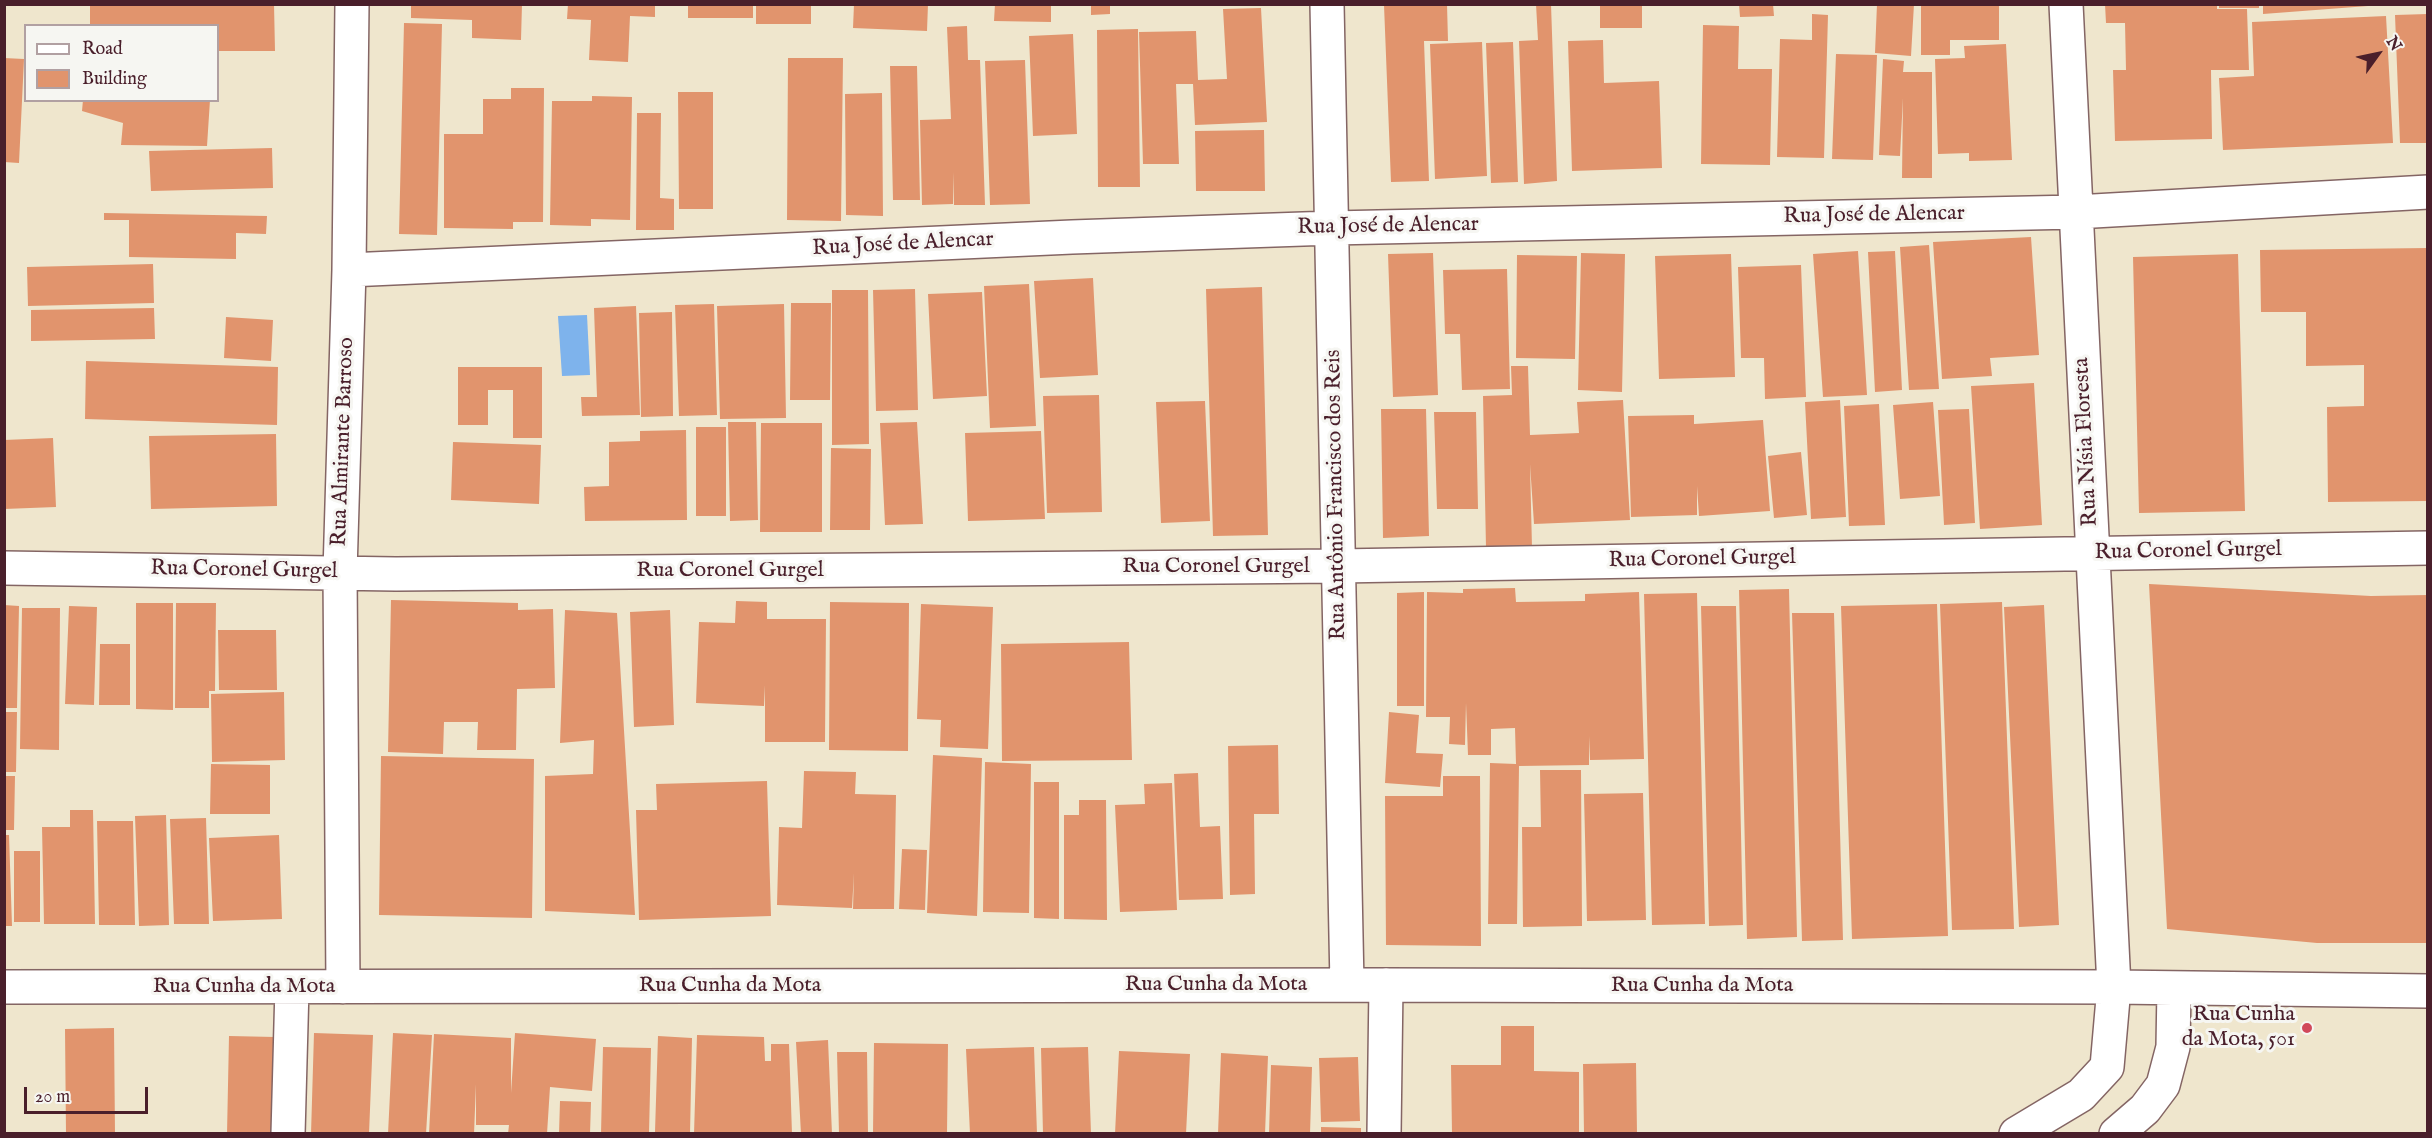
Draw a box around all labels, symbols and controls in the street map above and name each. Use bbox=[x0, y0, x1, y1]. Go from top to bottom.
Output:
legend bbox=[24, 24, 219, 102]
north arrow bbox=[2348, 24, 2408, 84]
text: N bbox=[2381, 33, 2405, 55]
text: Road bbox=[82, 38, 123, 61]
text: Building bbox=[82, 68, 147, 91]
street label: Rua José de Alencar bbox=[1783, 201, 1965, 231]
street label: Rua José de Alencar bbox=[1297, 212, 1479, 242]
street label: Rua José de Alencar bbox=[812, 227, 994, 263]
street label: Rua Almirante Barroso bbox=[327, 337, 361, 547]
street label: Rua Antônio Francisco dos Reis bbox=[1321, 349, 1353, 641]
street label: Rua Nísia Floresta bbox=[2069, 357, 2105, 527]
street label: Rua Coronel Gurgel bbox=[2094, 537, 2282, 567]
street label: Rua Coronel Gurgel bbox=[1608, 545, 1796, 575]
street label: Rua Coronel Gurgel bbox=[1122, 554, 1310, 580]
street label: Rua Coronel Gurgel bbox=[150, 556, 338, 586]
street label: Rua Coronel Gurgel bbox=[636, 558, 824, 584]
street label: Rua Cunha da Mota bbox=[1125, 972, 1307, 998]
street label: Rua Cunha da Mota bbox=[639, 973, 821, 999]
street label: Rua Cunha da Mota bbox=[1611, 973, 1793, 999]
street label: Rua Cunha da Mota bbox=[153, 974, 335, 1000]
place label: Rua Cunha da Mota, 501 bbox=[2182, 1002, 2295, 1054]
marker: Rua Cunha da Mota, 501 bbox=[2300, 1021, 2314, 1035]
scale bar bbox=[27, 1075, 152, 1113]
text: 20 m bbox=[35, 1086, 70, 1109]

